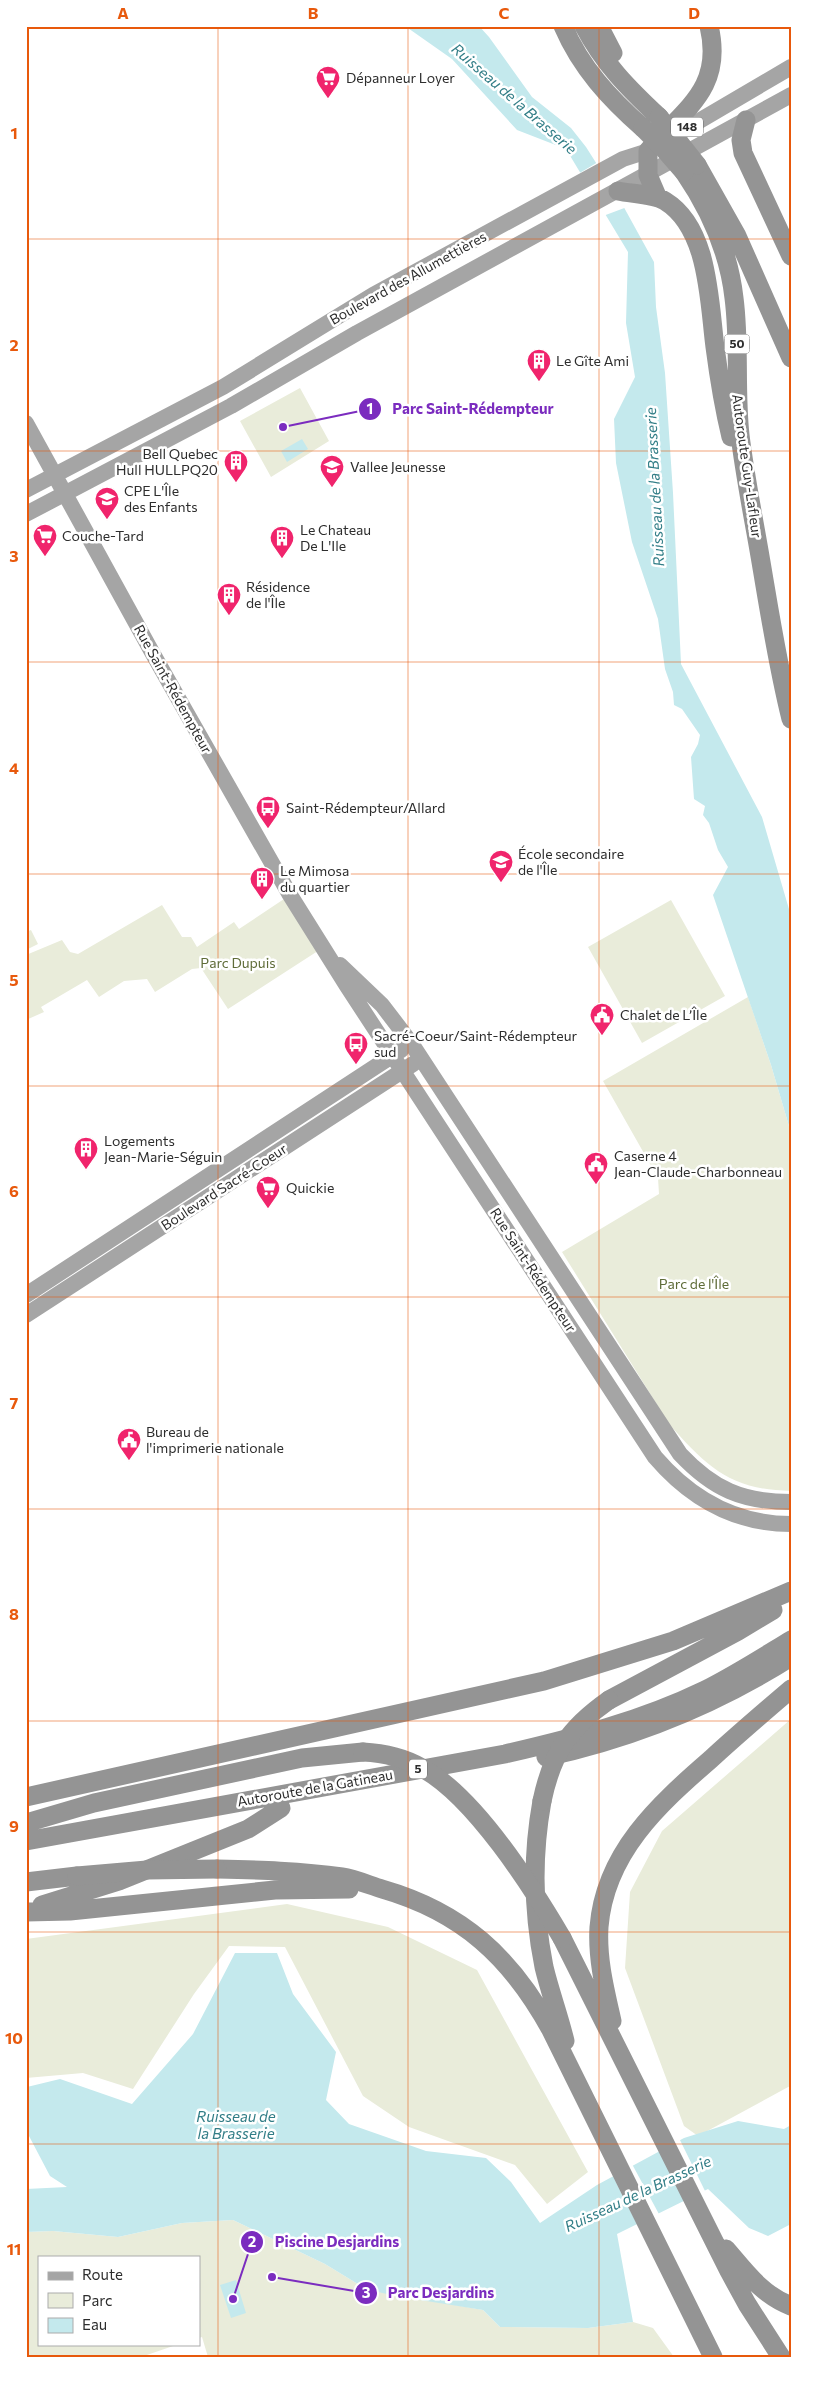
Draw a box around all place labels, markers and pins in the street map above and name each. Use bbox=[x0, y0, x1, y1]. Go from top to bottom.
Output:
supermarket icon: Dépanneur Loyer bbox=[315, 65, 341, 99]
place label: Dépanneur Loyer bbox=[346, 69, 455, 86]
building icon: Le Gîte Ami bbox=[526, 348, 552, 382]
place label: Le Gîte Ami bbox=[556, 352, 629, 369]
callout: Parc Saint-Rédempteur bbox=[357, 394, 564, 424]
place label: Bell Quebec Hull HULLPQ20 bbox=[116, 445, 218, 478]
building icon: Bell Quebec Hull HULLPQ20 bbox=[223, 449, 249, 483]
school or university icon: Vallee Jeunesse bbox=[319, 454, 345, 488]
place label: Vallee Jeunesse bbox=[350, 458, 446, 475]
place label: CPE L'Île des Enfants bbox=[124, 482, 198, 515]
school or university icon: CPE L'Île des Enfants bbox=[94, 486, 120, 520]
place label: Le Chateau De L'Ile bbox=[300, 521, 371, 554]
supermarket icon: Couche-Tard bbox=[32, 523, 58, 557]
building icon: Le Chateau De L'Ile bbox=[269, 525, 295, 559]
place label: Couche-Tard bbox=[62, 527, 144, 544]
place label: Résidence de l'Île bbox=[246, 578, 310, 611]
building icon: Résidence de l'Île bbox=[216, 582, 242, 616]
bus stop icon: Saint-Rédempteur/Allard bbox=[255, 795, 281, 829]
place label: Saint-Rédempteur/Allard bbox=[286, 799, 445, 816]
place label: École secondaire de l'Île bbox=[518, 845, 624, 878]
school or university icon: École secondaire de l'Île bbox=[488, 849, 514, 883]
place label: Le Mimosa du quartier bbox=[280, 862, 350, 895]
building icon: Le Mimosa du quartier bbox=[249, 866, 275, 900]
public building icon: Chalet de L’Île bbox=[589, 1002, 615, 1036]
place label: Chalet de L’Île bbox=[620, 1006, 707, 1023]
place label: Sacré-Coeur/Saint-Rédempteur sud bbox=[374, 1027, 577, 1060]
bus stop icon: Sacré-Coeur/Saint-Rédempteur sud bbox=[343, 1031, 369, 1065]
place label: Logements Jean-Marie-Séguin bbox=[104, 1132, 222, 1165]
building icon: Logements Jean-Marie-Séguin bbox=[73, 1136, 99, 1170]
place label: Caserne 4 Jean-Claude-Charbonneau bbox=[614, 1147, 782, 1180]
public building icon: Caserne 4 Jean-Claude-Charbonneau bbox=[583, 1151, 609, 1185]
supermarket icon: Quickie bbox=[255, 1175, 281, 1209]
place label: Quickie bbox=[286, 1179, 334, 1196]
place label: Bureau de l'imprimerie nationale bbox=[146, 1423, 284, 1456]
public building icon: Bureau de l'imprimerie nationale bbox=[116, 1427, 142, 1461]
callout: Piscine Desjardins bbox=[240, 2227, 409, 2257]
callout: Parc Desjardins bbox=[353, 2278, 504, 2308]

